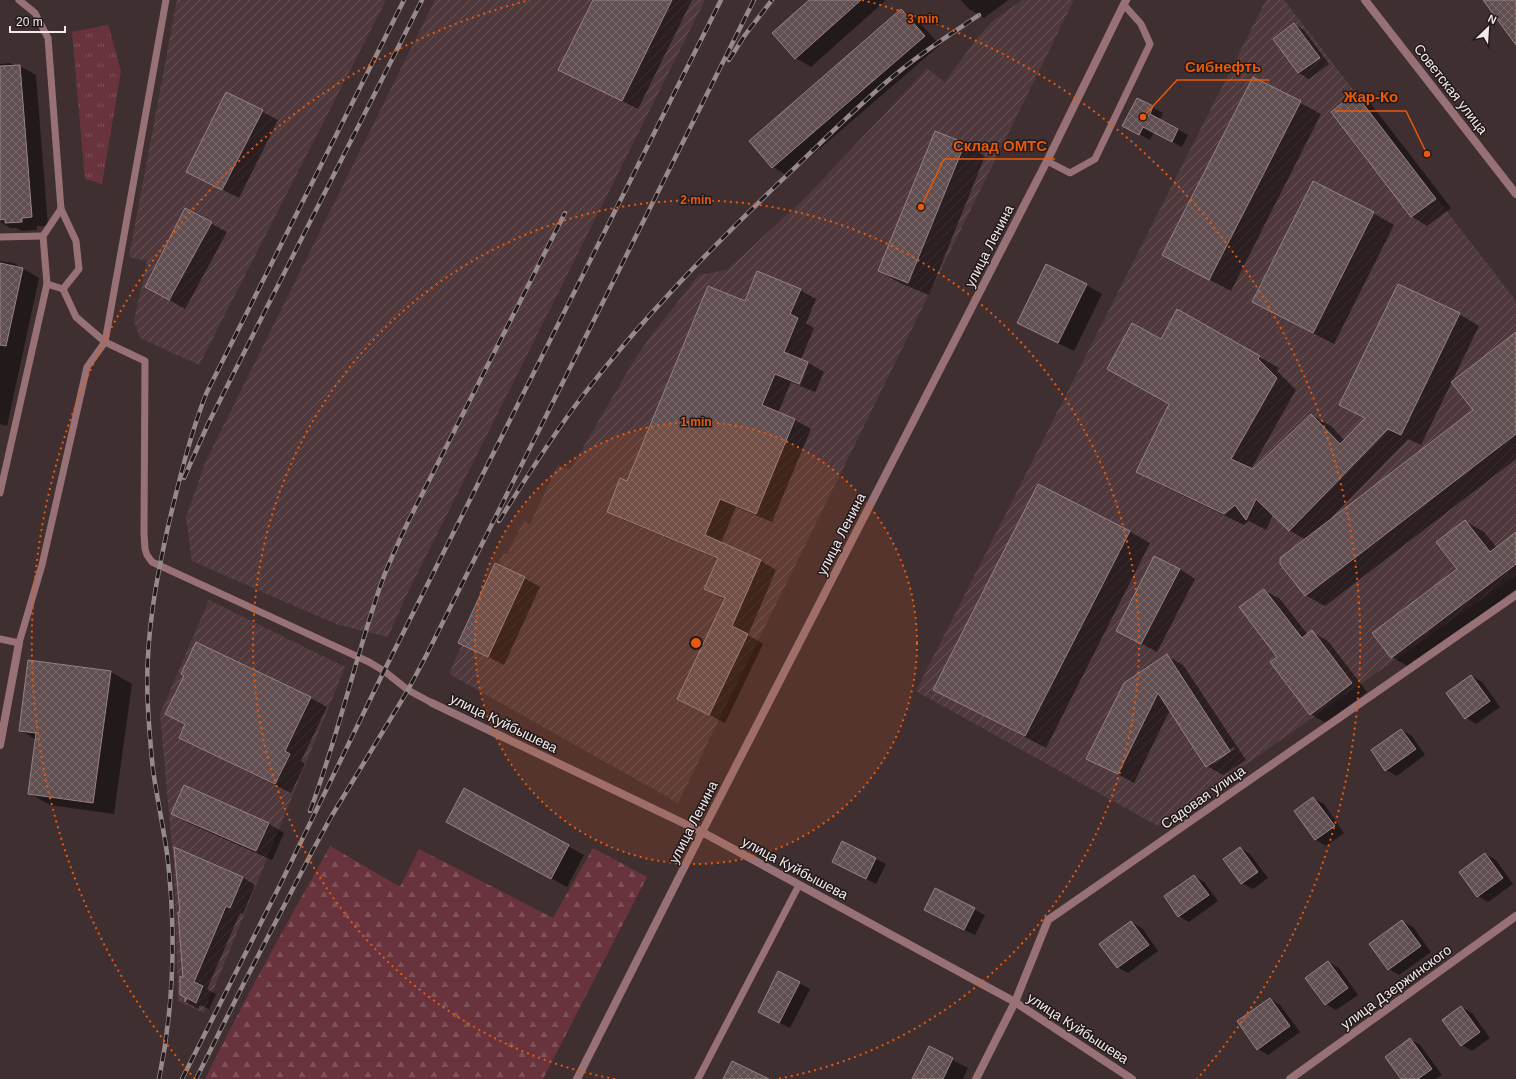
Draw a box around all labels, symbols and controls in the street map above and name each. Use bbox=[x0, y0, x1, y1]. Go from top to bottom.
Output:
scale bar bbox=[10, 8, 65, 34]
north arrow bbox=[1468, 8, 1508, 48]
text: 3 min bbox=[907, 12, 939, 26]
text: N bbox=[1486, 12, 1498, 26]
text: 20 m bbox=[16, 15, 43, 29]
street label: Советская улица bbox=[1411, 41, 1491, 137]
callout: Сибнефть bbox=[1177, 53, 1269, 80]
text: Сибнефть bbox=[1185, 58, 1261, 75]
callout: Жар-Ко bbox=[1335, 84, 1406, 111]
text: Жар-Ко bbox=[1343, 88, 1398, 105]
callout: Склад ОМТС bbox=[944, 132, 1055, 159]
text: Склад ОМТС bbox=[953, 137, 1047, 154]
text: 2 min bbox=[680, 193, 712, 207]
street label: улица Ленина bbox=[961, 202, 1017, 290]
text: 1 min bbox=[680, 415, 712, 429]
street label: улица Ленина bbox=[813, 490, 869, 578]
centre of rings bbox=[689, 636, 703, 650]
street label: улица Куйбышева bbox=[448, 690, 561, 756]
street label: Садовая улица bbox=[1158, 762, 1248, 832]
street label: улица Ленина bbox=[665, 778, 721, 866]
street label: улица Куйбышева bbox=[739, 833, 851, 903]
street label: улица Дзержинского bbox=[1338, 941, 1455, 1032]
street label: улица Куйбышева bbox=[1024, 989, 1132, 1067]

